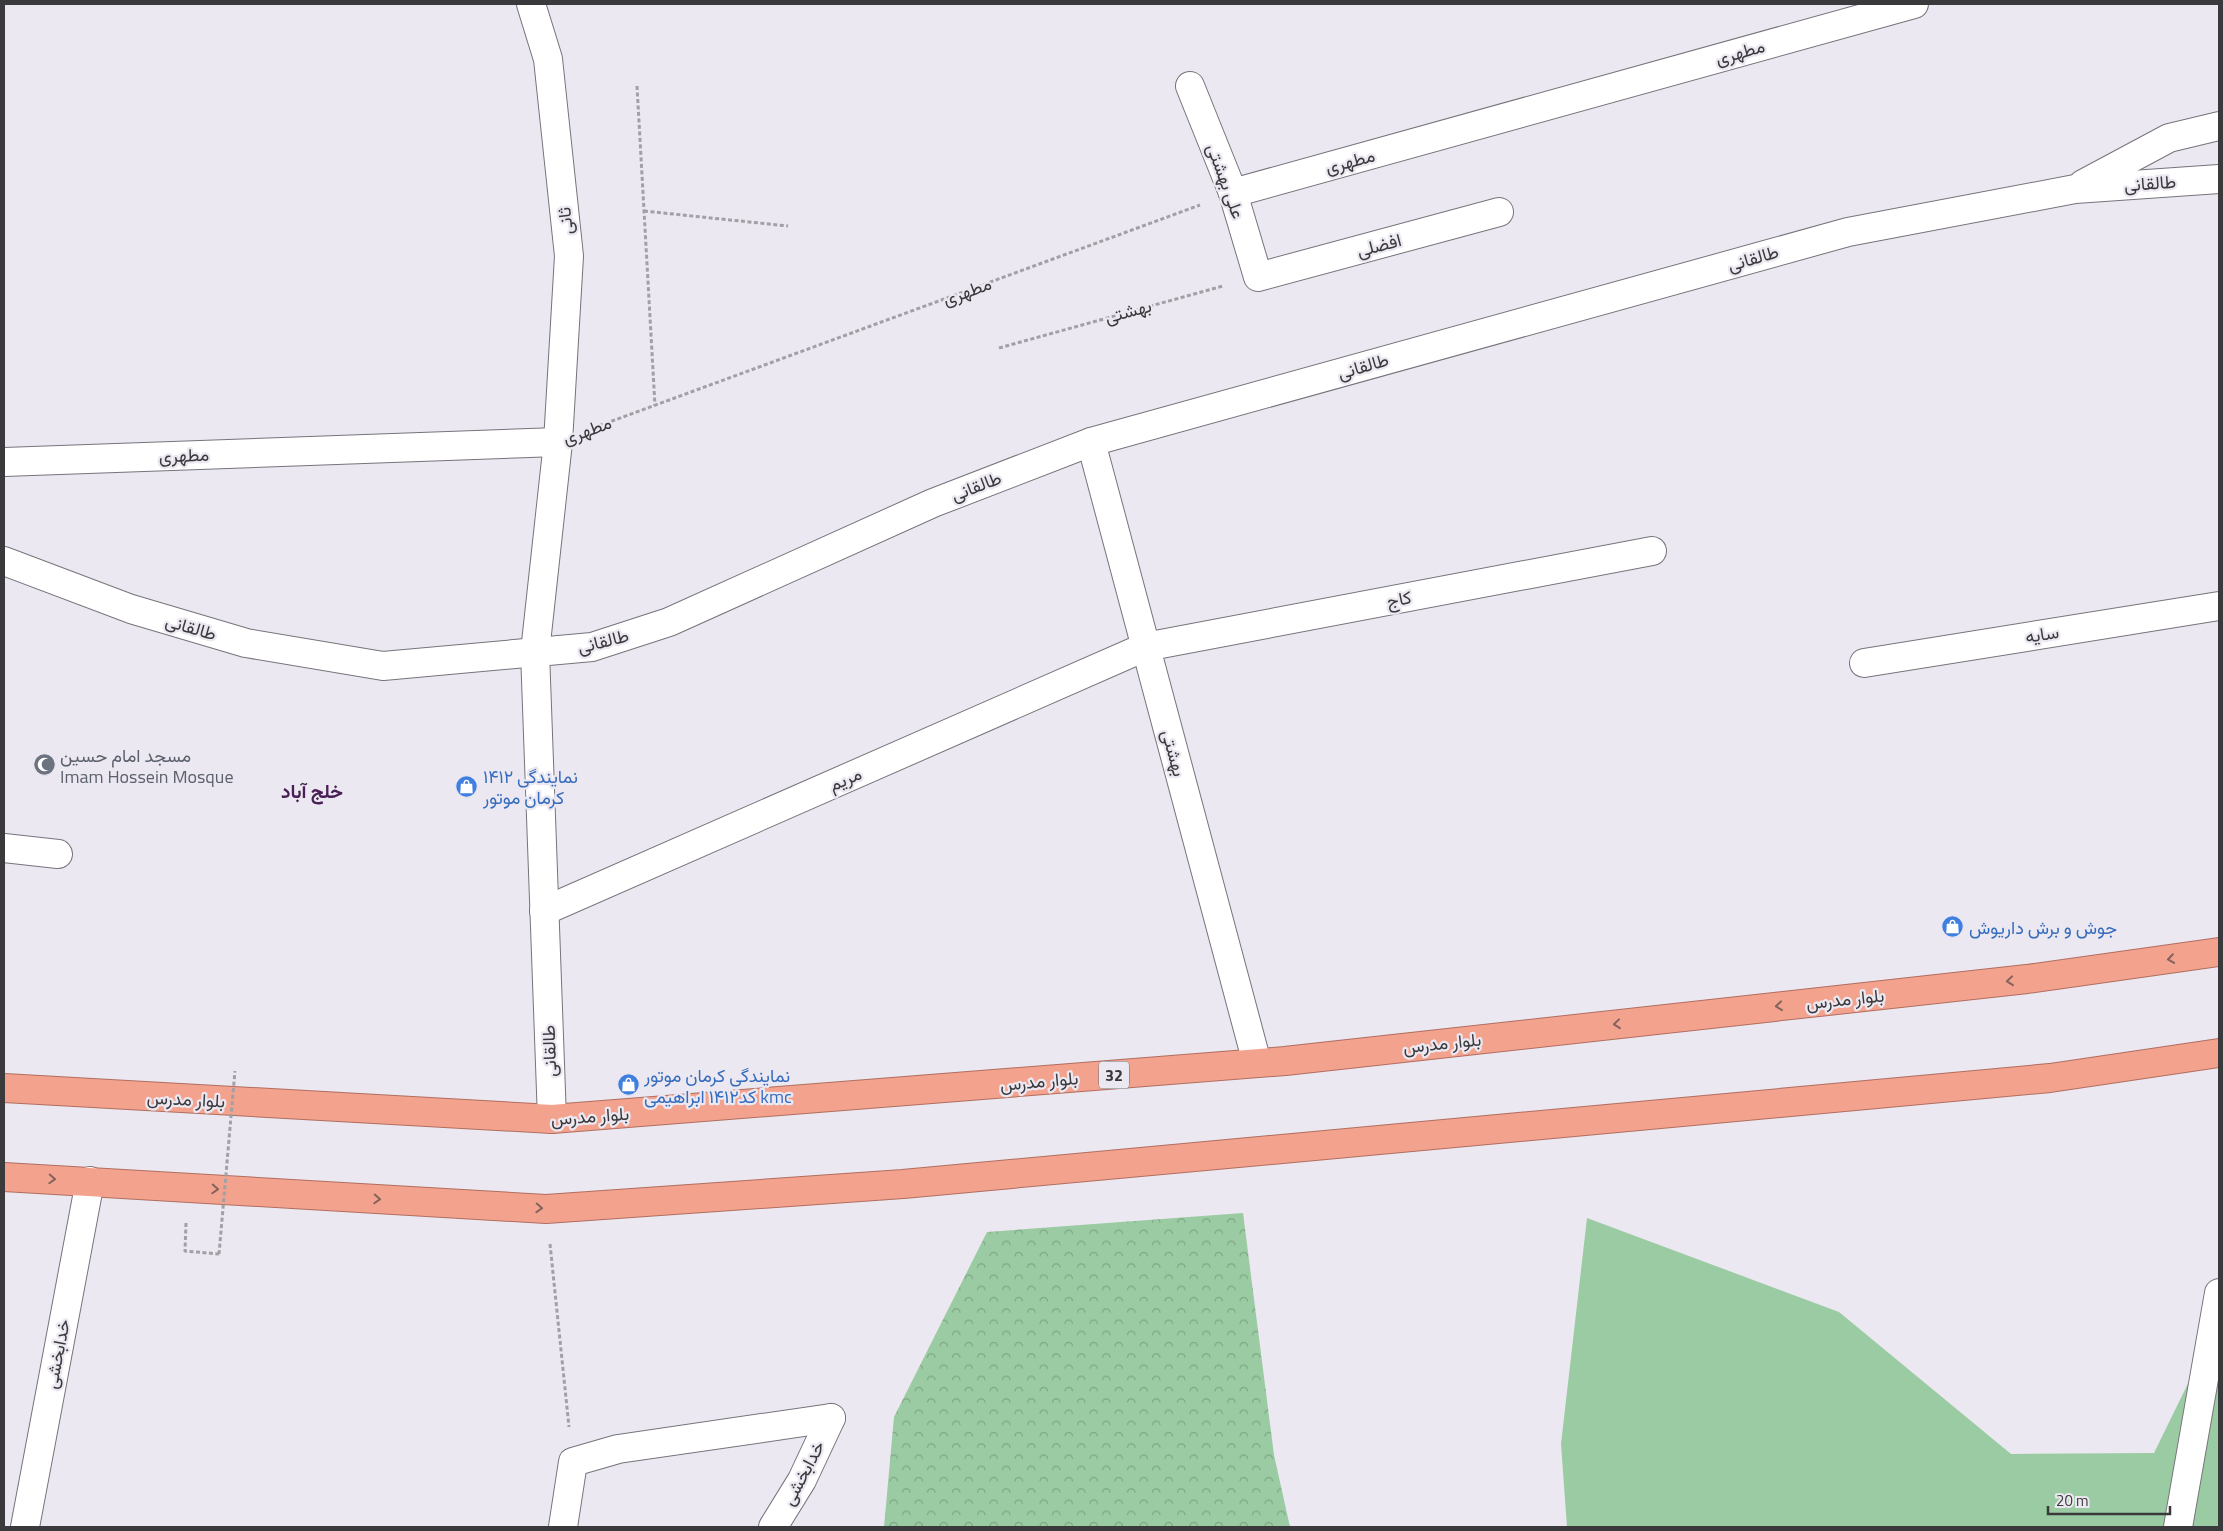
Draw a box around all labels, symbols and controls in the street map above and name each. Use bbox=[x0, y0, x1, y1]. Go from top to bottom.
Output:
street label: مطهری bbox=[1712, 32, 1768, 72]
street label: علی بهشتی bbox=[1200, 140, 1252, 222]
street label: مطهری bbox=[1322, 141, 1378, 181]
street label: طالقانی bbox=[2123, 168, 2177, 198]
street label: ثانی bbox=[550, 206, 580, 236]
street label: افضلی bbox=[1354, 226, 1404, 264]
street label: طالقانی bbox=[1724, 238, 1782, 278]
street label: مطهری bbox=[939, 270, 995, 312]
street label: بهشتی bbox=[1102, 292, 1154, 330]
street label: طالقانی bbox=[1334, 346, 1392, 386]
street label: مطهری bbox=[559, 409, 615, 451]
street label: مطهری bbox=[158, 441, 210, 469]
street label: طالقانی bbox=[947, 464, 1005, 508]
street label: کاج bbox=[1384, 583, 1414, 615]
street label: طالقانی bbox=[162, 607, 220, 647]
street label: سایه bbox=[2023, 618, 2061, 650]
street label: طالقانی bbox=[574, 622, 632, 660]
street label: بهشتی bbox=[1155, 727, 1193, 779]
place label: مسجد امام حسین Imam Hossein Mosque bbox=[60, 742, 233, 790]
mosque icon: مسجد امام حسین Imam Hossein Mosque bbox=[32, 753, 56, 777]
street label: مریم bbox=[824, 760, 866, 798]
place label: نمایندگی ۱۴۱۲ کرمان موتور bbox=[482, 763, 578, 811]
shop icon: نمایندگی ۱۴۱۲ کرمان موتور bbox=[455, 774, 479, 798]
district label: خلج آباد bbox=[281, 776, 343, 805]
place label: جوش و برش داریوش bbox=[1969, 914, 2117, 941]
shop icon: جوش و برش داریوش bbox=[1941, 915, 1965, 939]
one-way arrow bbox=[2167, 953, 2175, 964]
one-way arrow bbox=[2006, 975, 2014, 986]
street label: بلوار مدرس bbox=[1805, 981, 1885, 1017]
one-way arrow bbox=[1775, 1000, 1783, 1011]
one-way arrow bbox=[1613, 1018, 1621, 1029]
street label: طالقانی bbox=[535, 1024, 563, 1078]
street label: بلوار مدرس bbox=[1402, 1025, 1482, 1061]
place label: نمایندگی کرمان موتور کد۱۴۱۲ ابراهیمی kmc bbox=[643, 1062, 792, 1110]
road number: 32 bbox=[1099, 1062, 1129, 1088]
street label: بلوار مدرس bbox=[999, 1064, 1079, 1098]
shop icon: نمایندگی کرمان موتور کد۱۴۱۲ ابراهیمی kmc bbox=[616, 1073, 640, 1097]
street label: بلوار مدرس bbox=[146, 1083, 226, 1115]
street label: بلوار مدرس bbox=[550, 1100, 630, 1132]
one-way arrow bbox=[49, 1174, 57, 1185]
one-way arrow bbox=[211, 1183, 219, 1194]
one-way arrow bbox=[373, 1193, 381, 1204]
one-way arrow bbox=[536, 1203, 543, 1213]
street label: خدابخشی bbox=[37, 1317, 77, 1391]
street label: خدابخشی bbox=[775, 1436, 831, 1510]
scale bar bbox=[2048, 1484, 2170, 1516]
text: 20 m bbox=[2056, 1489, 2089, 1512]

